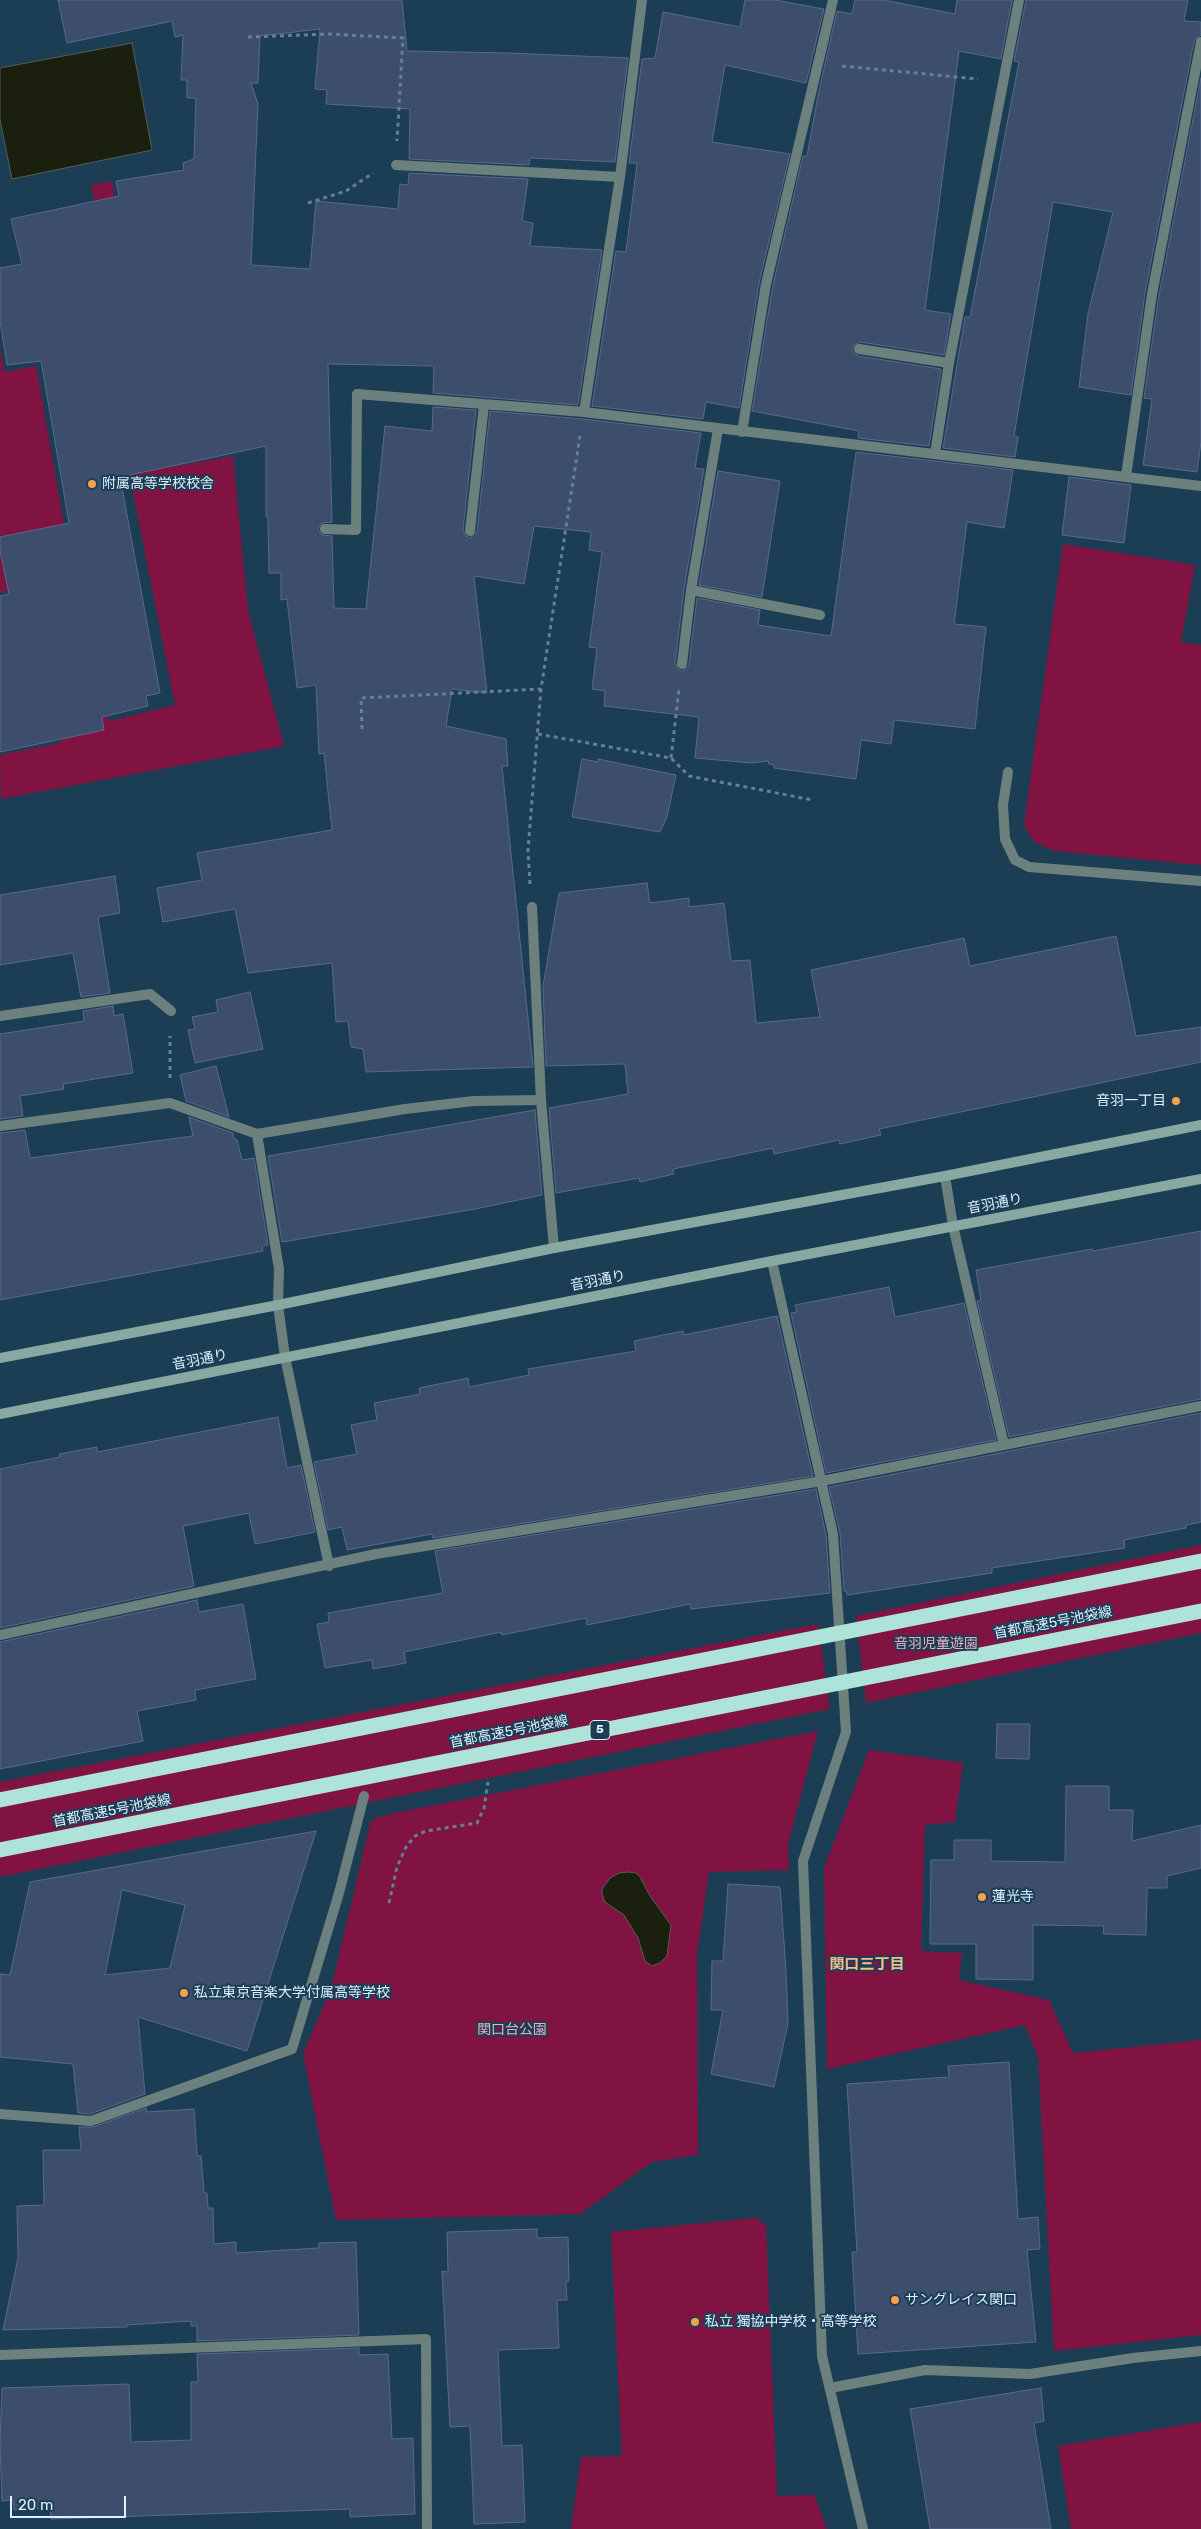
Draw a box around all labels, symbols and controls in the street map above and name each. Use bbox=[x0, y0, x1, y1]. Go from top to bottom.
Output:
place label: 附属高等学校校舎 bbox=[102, 476, 214, 492]
marker: 附属高等学校校舎 bbox=[86, 478, 98, 490]
place label: 音羽一丁目 bbox=[1096, 1093, 1166, 1109]
marker: 音羽一丁目 bbox=[1170, 1095, 1182, 1107]
street label: 音羽通り bbox=[966, 1190, 1024, 1218]
street label: 音羽通り bbox=[569, 1267, 627, 1295]
street label: 音羽通り bbox=[171, 1346, 229, 1374]
street label: 首都高速5号池袋線 bbox=[992, 1603, 1114, 1643]
park label: 音羽児童遊園 bbox=[894, 1636, 978, 1652]
street label: 首都高速5号池袋線 bbox=[448, 1712, 570, 1752]
road number: 5 bbox=[590, 1720, 610, 1740]
street label: 首都高速5号池袋線 bbox=[51, 1791, 173, 1831]
place label: 蓮光寺 bbox=[992, 1889, 1034, 1905]
marker: 蓮光寺 bbox=[976, 1891, 988, 1903]
district label: 関口三丁目 bbox=[830, 1956, 904, 1974]
place label: 私立東京音楽大学付属高等学校 bbox=[194, 1985, 390, 2001]
marker: 私立東京音楽大学付属高等学校 bbox=[178, 1987, 190, 1999]
park label: 関口台公園 bbox=[477, 2022, 547, 2038]
place label: サングレイス関口 bbox=[905, 2292, 1017, 2308]
marker: サングレイス関口 bbox=[889, 2294, 901, 2306]
place label: 私立 獨協中学校・高等学校 bbox=[705, 2314, 876, 2330]
marker: 私立 獨協中学校・高等学校 bbox=[689, 2316, 701, 2328]
scale bar bbox=[12, 2486, 129, 2518]
text: 20 m bbox=[18, 2496, 53, 2514]

